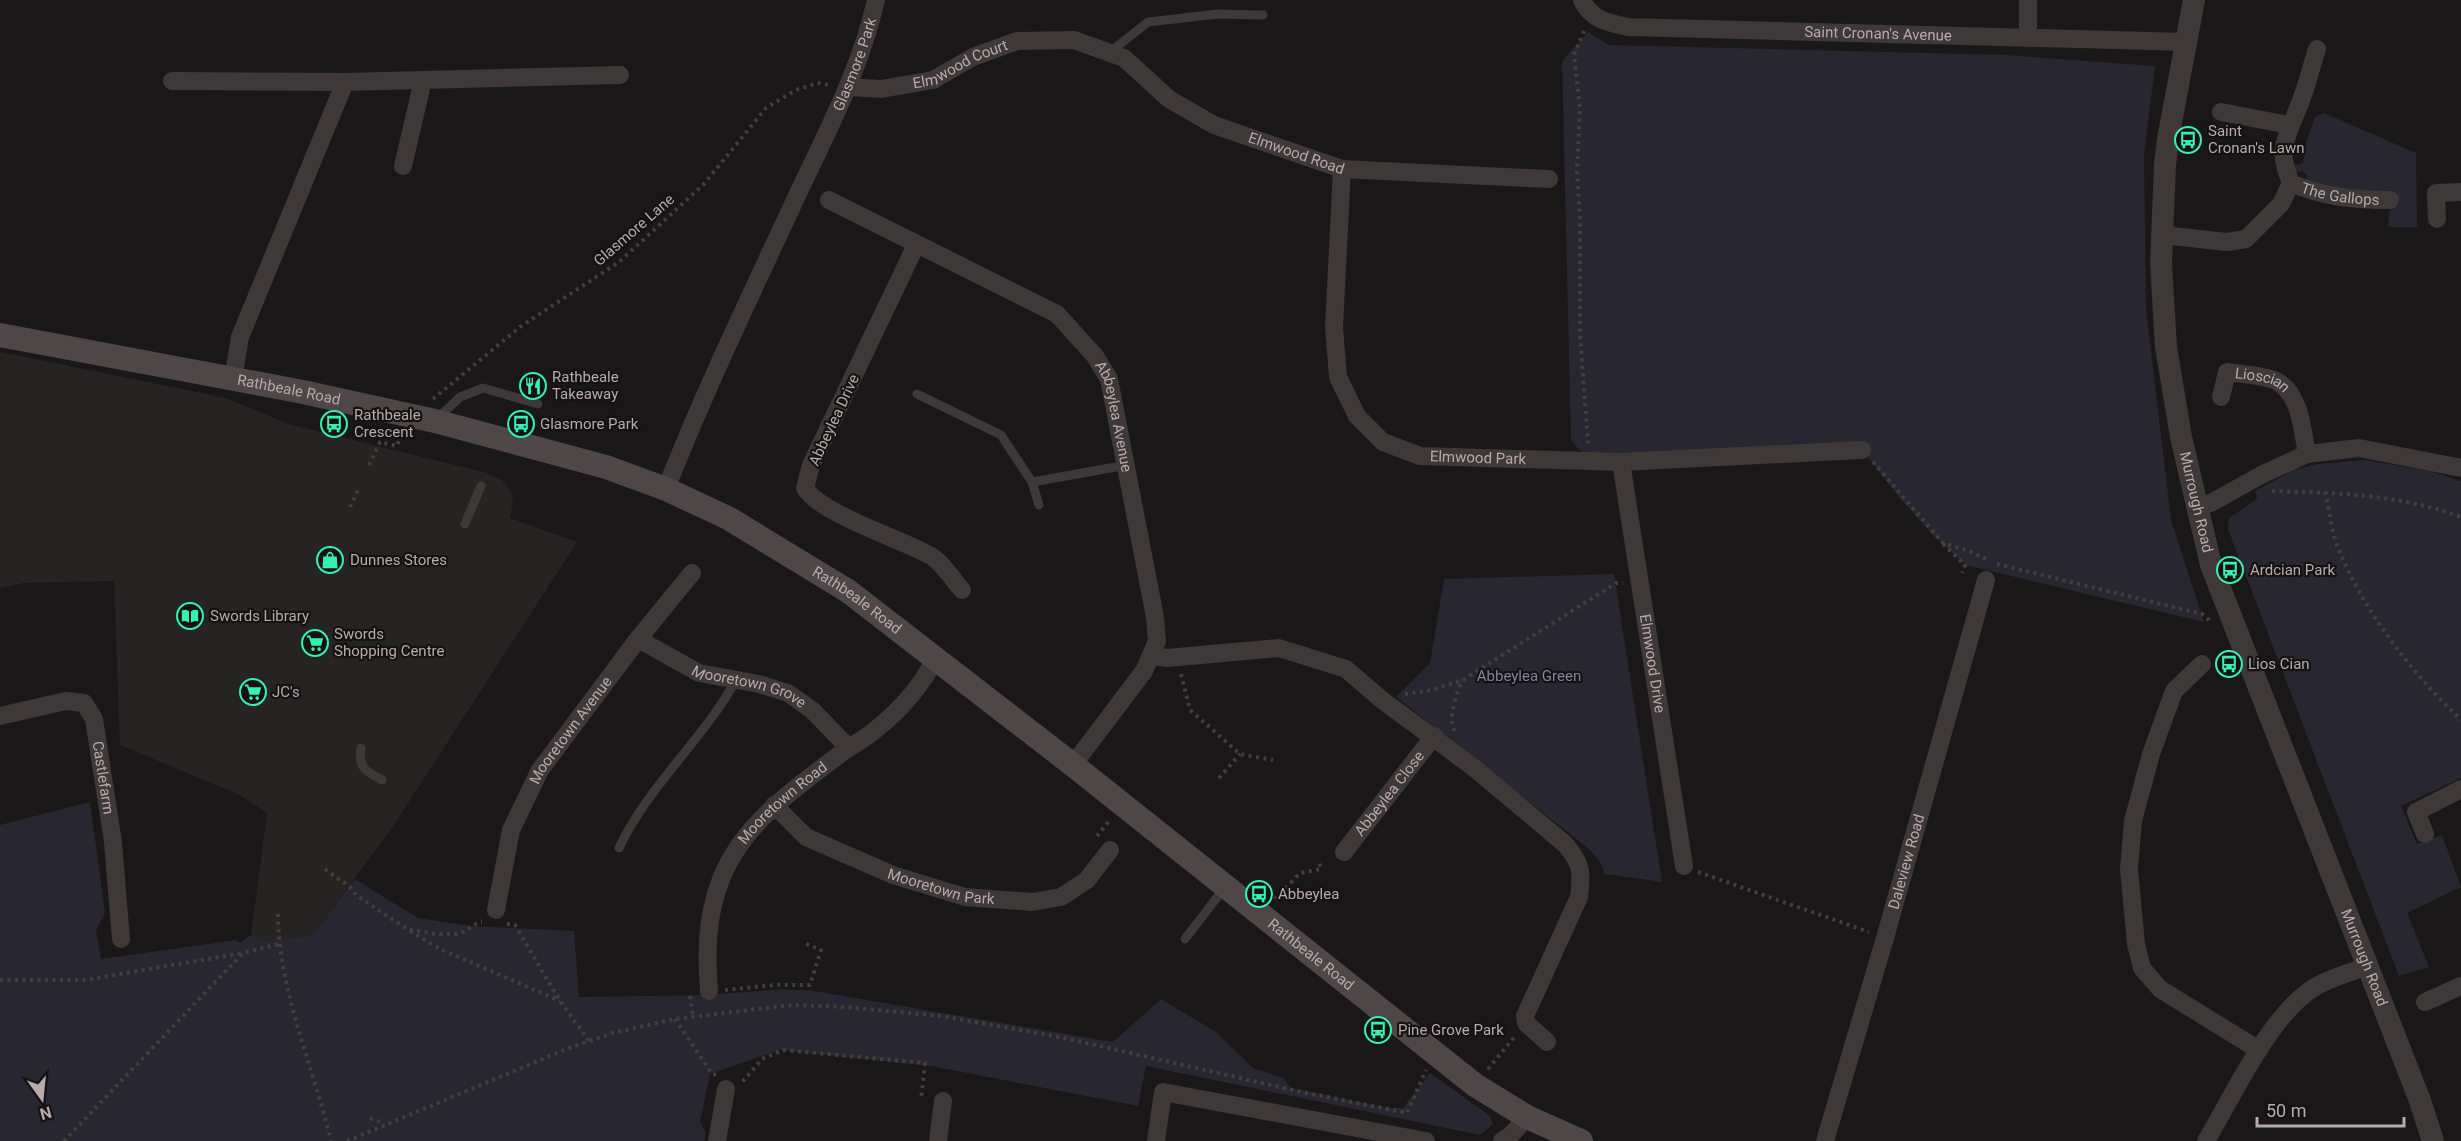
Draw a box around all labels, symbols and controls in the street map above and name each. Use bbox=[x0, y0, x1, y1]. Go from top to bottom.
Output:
street label: Glasmore Park bbox=[829, 15, 880, 114]
street label: Saint Cronan's Avenue bbox=[1804, 23, 1952, 45]
street label: Elmwood Court bbox=[911, 36, 1010, 92]
place label: Saint Cronan's Lawn bbox=[2208, 122, 2305, 157]
bus stop icon: Saint Cronan's Lawn bbox=[2173, 125, 2203, 155]
street label: Elmwood Road bbox=[1246, 129, 1347, 178]
street label: The Gallops bbox=[2299, 179, 2380, 209]
street label: Glasmore Lane bbox=[590, 190, 678, 270]
street label: Abbeylea Avenue bbox=[1091, 358, 1136, 474]
street label: Lioscian bbox=[2234, 364, 2294, 396]
place label: Rathbeale Takeaway bbox=[552, 368, 619, 403]
street label: Rathbeale Road bbox=[236, 371, 342, 409]
restaurant icon: Rathbeale Takeaway bbox=[518, 371, 548, 401]
street label: Abbeylea Drive bbox=[805, 371, 863, 469]
place label: Rathbeale Crescent bbox=[354, 406, 421, 441]
bus stop icon: Rathbeale Crescent bbox=[319, 409, 349, 439]
bus stop icon: Glasmore Park bbox=[506, 409, 536, 439]
place label: Glasmore Park bbox=[540, 415, 639, 433]
street label: Elmwood Park bbox=[1430, 447, 1527, 468]
street label: Murrough Road bbox=[2176, 450, 2217, 554]
shop icon: Dunnes Stores bbox=[315, 545, 345, 575]
place label: Dunnes Stores bbox=[350, 551, 447, 569]
bus stop icon: Ardcian Park bbox=[2215, 555, 2245, 585]
place label: Ardcian Park bbox=[2250, 561, 2335, 579]
street label: Rathbeale Road bbox=[809, 563, 905, 638]
library icon: Swords Library bbox=[175, 601, 205, 631]
place label: Swords Library bbox=[210, 607, 309, 625]
street label: Elmwood Drive bbox=[1636, 613, 1669, 714]
place label: Swords Shopping Centre bbox=[334, 625, 444, 660]
supermarket icon: Swords Shopping Centre bbox=[300, 628, 330, 658]
bus stop icon: Lios Cian bbox=[2214, 649, 2244, 679]
place label: Lios Cian bbox=[2248, 655, 2310, 673]
street label: Mooretown Grove bbox=[688, 662, 810, 712]
park label: Abbeylea Green bbox=[1477, 667, 1581, 685]
street label: Mooretown Avenue bbox=[526, 673, 616, 787]
supermarket icon: JC's bbox=[238, 677, 268, 707]
place label: JC's bbox=[272, 683, 300, 701]
street label: Castlefarm bbox=[89, 740, 118, 816]
street label: Abbeylea Close bbox=[1351, 747, 1428, 840]
street label: Mooretown Road bbox=[734, 758, 831, 848]
street label: Daleview Road bbox=[1885, 812, 1928, 911]
street label: Mooretown Park bbox=[885, 865, 996, 908]
bus stop icon: Abbeylea bbox=[1244, 879, 1274, 909]
place label: Abbeylea bbox=[1278, 885, 1339, 903]
street label: Murrough Road bbox=[2337, 906, 2391, 1009]
street label: Rathbeale Road bbox=[1264, 915, 1358, 994]
bus stop icon: Pine Grove Park bbox=[1363, 1015, 1393, 1045]
place label: Pine Grove Park bbox=[1398, 1021, 1504, 1039]
north arrow bbox=[12, 1069, 72, 1129]
scale bar bbox=[2257, 1090, 2404, 1128]
text: 50 m bbox=[2266, 1100, 2306, 1121]
text: N bbox=[38, 1102, 54, 1124]

